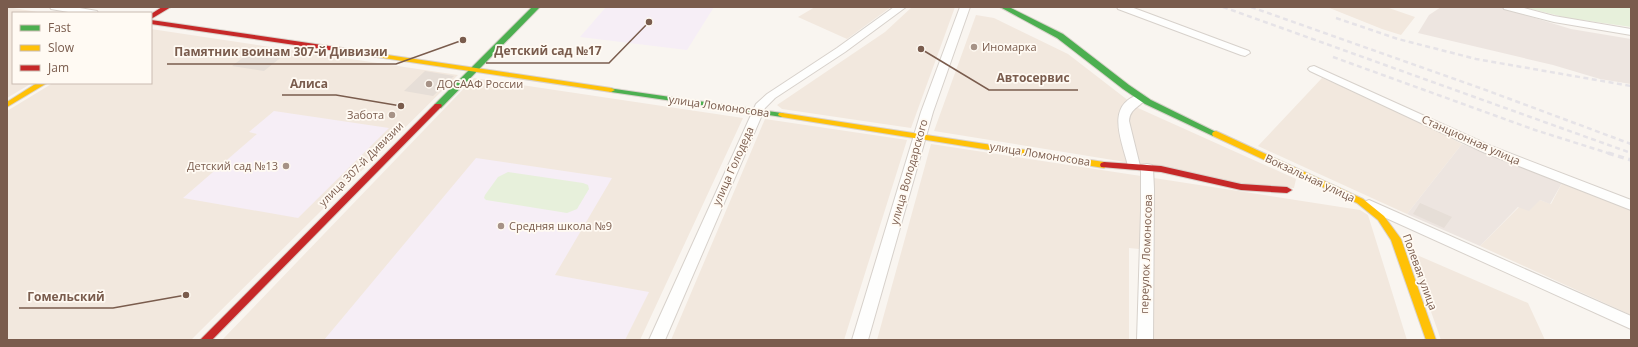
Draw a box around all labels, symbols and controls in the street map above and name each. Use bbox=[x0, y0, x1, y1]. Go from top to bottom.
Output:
legend bbox=[12, 12, 152, 84]
text: Fast bbox=[48, 19, 71, 36]
text: Slow bbox=[48, 39, 75, 56]
callout: Детский сад №17 bbox=[486, 39, 609, 63]
place label: Иномарка bbox=[982, 39, 1037, 54]
callout: Памятник воинам 307-й Дивизии bbox=[167, 40, 396, 64]
text: Детский сад №17 bbox=[494, 42, 602, 59]
marker: Иномарка bbox=[969, 42, 979, 52]
text: Памятник воинам 307-й Дивизии bbox=[174, 43, 388, 60]
text: Jam bbox=[47, 59, 69, 76]
callout: Автосервис bbox=[989, 66, 1078, 90]
text: Автосервис bbox=[996, 69, 1070, 86]
callout: Алиса bbox=[282, 71, 336, 95]
text: Алиса bbox=[290, 75, 328, 92]
place label: ДОСААФ России bbox=[437, 76, 523, 91]
marker: ДОСААФ России bbox=[424, 79, 434, 89]
street label: улица Ломоносова bbox=[668, 91, 770, 120]
place label: Забота bbox=[347, 107, 384, 122]
marker: Забота bbox=[387, 110, 397, 120]
street label: Станционная улица bbox=[1420, 111, 1523, 168]
street label: улица Володарского bbox=[886, 117, 931, 227]
street label: улица 307-й Дивизии bbox=[315, 118, 406, 209]
street label: улица Голодеда bbox=[708, 124, 757, 208]
street label: улица Ломоносова bbox=[989, 138, 1091, 169]
street label: Вокзальная улица bbox=[1263, 150, 1358, 205]
place label: Детский сад №13 bbox=[187, 158, 278, 173]
marker: Детский сад №13 bbox=[281, 161, 291, 171]
street label: переулок Ломоносова bbox=[1136, 194, 1155, 314]
place label: Средняя школа №9 bbox=[509, 218, 612, 233]
marker: Средняя школа №9 bbox=[496, 221, 506, 231]
street label: Полевая улица bbox=[1400, 232, 1441, 312]
callout: Гомельский bbox=[19, 284, 113, 308]
text: Гомельский bbox=[27, 288, 105, 305]

